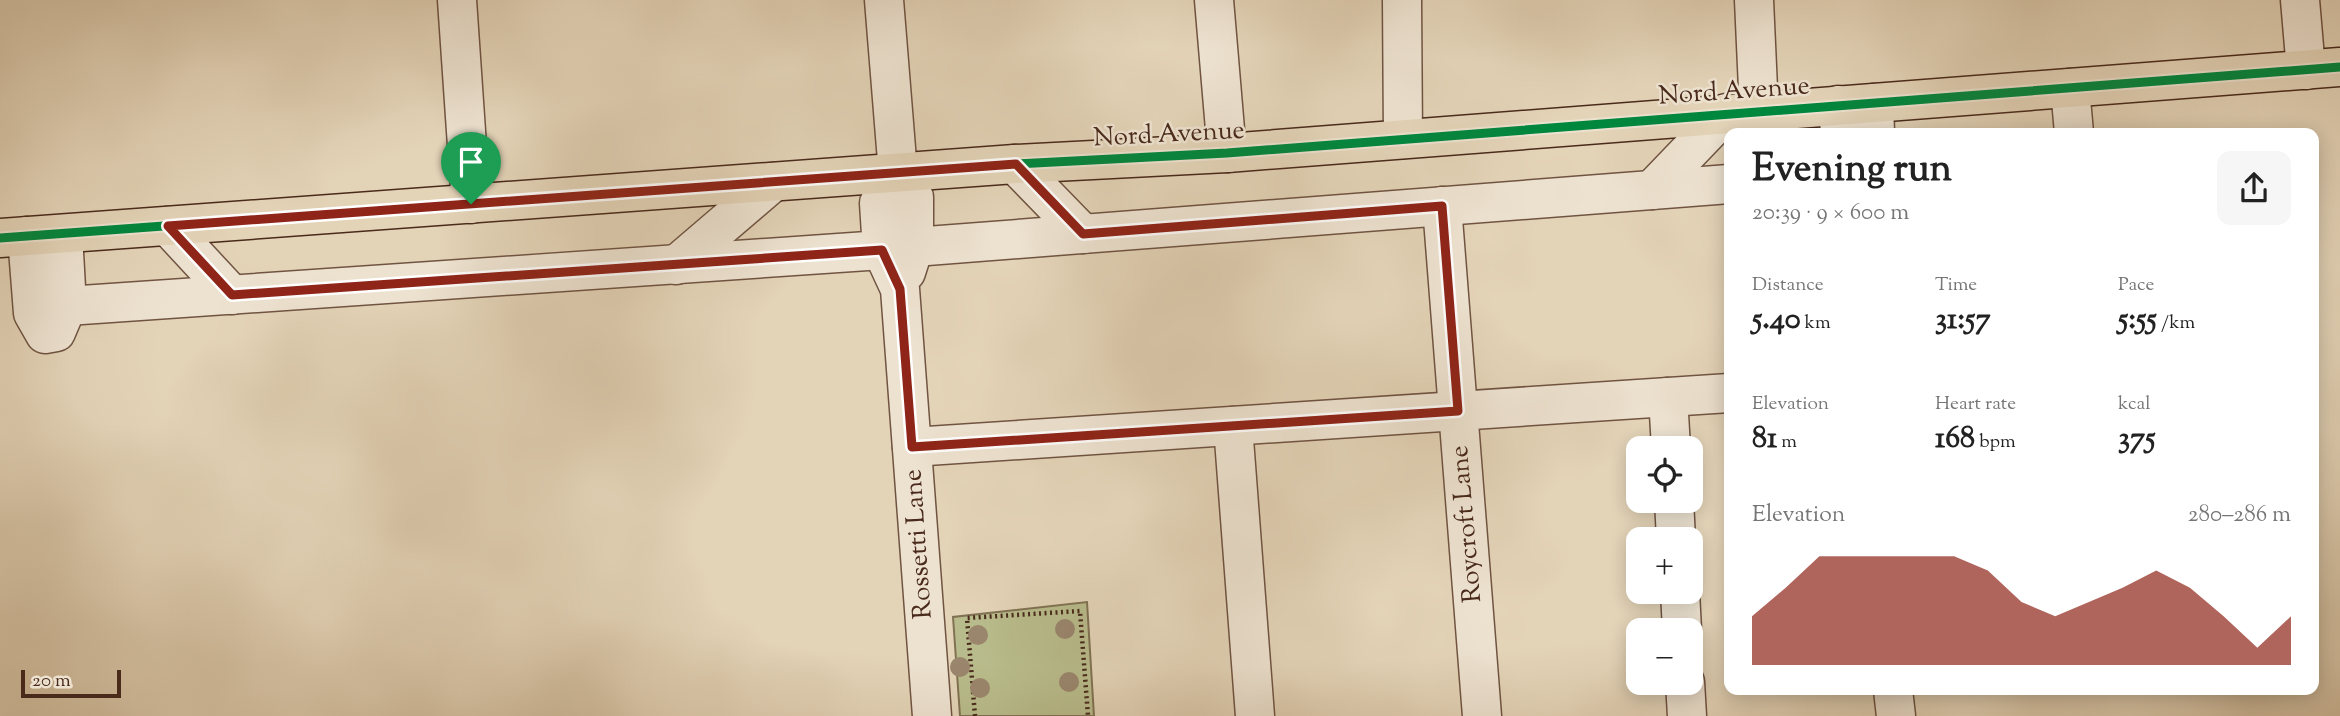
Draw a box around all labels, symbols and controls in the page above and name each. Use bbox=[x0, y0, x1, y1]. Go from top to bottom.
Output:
street label: Nord Avenue bbox=[1657, 68, 1811, 116]
street label: Nord Avenue bbox=[1092, 113, 1246, 157]
pin bbox=[441, 132, 501, 204]
icon: arrive bbox=[452, 143, 490, 181]
text: Evening run bbox=[1752, 144, 1952, 198]
button: share bbox=[2217, 151, 2291, 225]
text: 20:39 · 9 × 600 m bbox=[1752, 197, 1909, 230]
text: Distance bbox=[1752, 272, 1824, 299]
text: Time bbox=[1935, 272, 1977, 299]
text: Pace bbox=[2118, 272, 2154, 299]
text: 5.40 bbox=[1752, 299, 1801, 342]
text: 31:57 bbox=[1935, 299, 1990, 342]
text: 5:55 bbox=[2118, 299, 2157, 342]
text: km bbox=[1801, 310, 1831, 337]
text: /km bbox=[2157, 310, 2195, 337]
text: Elevation bbox=[1752, 391, 1829, 418]
text: Heart rate bbox=[1935, 391, 2016, 418]
text: kcal bbox=[2118, 391, 2151, 418]
text: 81 bbox=[1752, 418, 1777, 461]
text: 168 bbox=[1935, 418, 1975, 461]
text: 375 bbox=[2118, 418, 2155, 461]
text: m bbox=[1777, 429, 1797, 456]
text: bpm bbox=[1975, 429, 2016, 456]
map controls bbox=[1626, 436, 1703, 695]
button: locate bbox=[1626, 436, 1703, 513]
street label: Roycroft Lane bbox=[1442, 444, 1492, 604]
street label: Rossetti Lane bbox=[895, 468, 943, 620]
text: Elevation bbox=[1752, 499, 1845, 532]
text: 280–286 m bbox=[2188, 499, 2291, 532]
button: + bbox=[1626, 527, 1703, 604]
button: − bbox=[1626, 618, 1703, 695]
scale bar bbox=[21, 667, 121, 699]
text: 20 m bbox=[32, 668, 71, 695]

